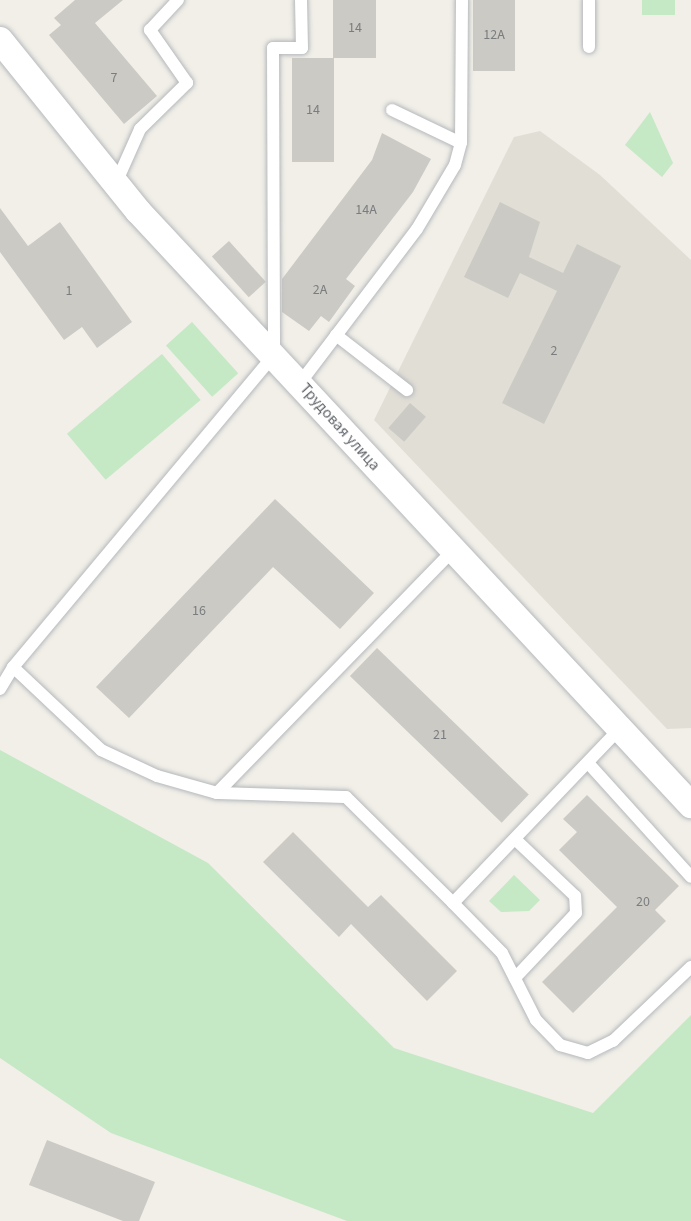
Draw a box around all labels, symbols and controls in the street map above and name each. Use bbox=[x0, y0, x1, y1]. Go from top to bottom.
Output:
house number: 14 bbox=[348, 20, 362, 36]
house number: 12А bbox=[483, 27, 505, 43]
house number: 7 bbox=[111, 70, 117, 86]
house number: 14 bbox=[306, 102, 320, 118]
house number: 14А bbox=[355, 202, 377, 218]
house number: 2А bbox=[313, 282, 327, 298]
house number: 1 bbox=[66, 283, 72, 299]
house number: 2 bbox=[551, 343, 557, 359]
street label: Трудовая улица bbox=[296, 379, 384, 475]
house number: 16 bbox=[192, 603, 206, 619]
house number: 21 bbox=[433, 727, 447, 743]
house number: 20 bbox=[636, 894, 650, 910]

